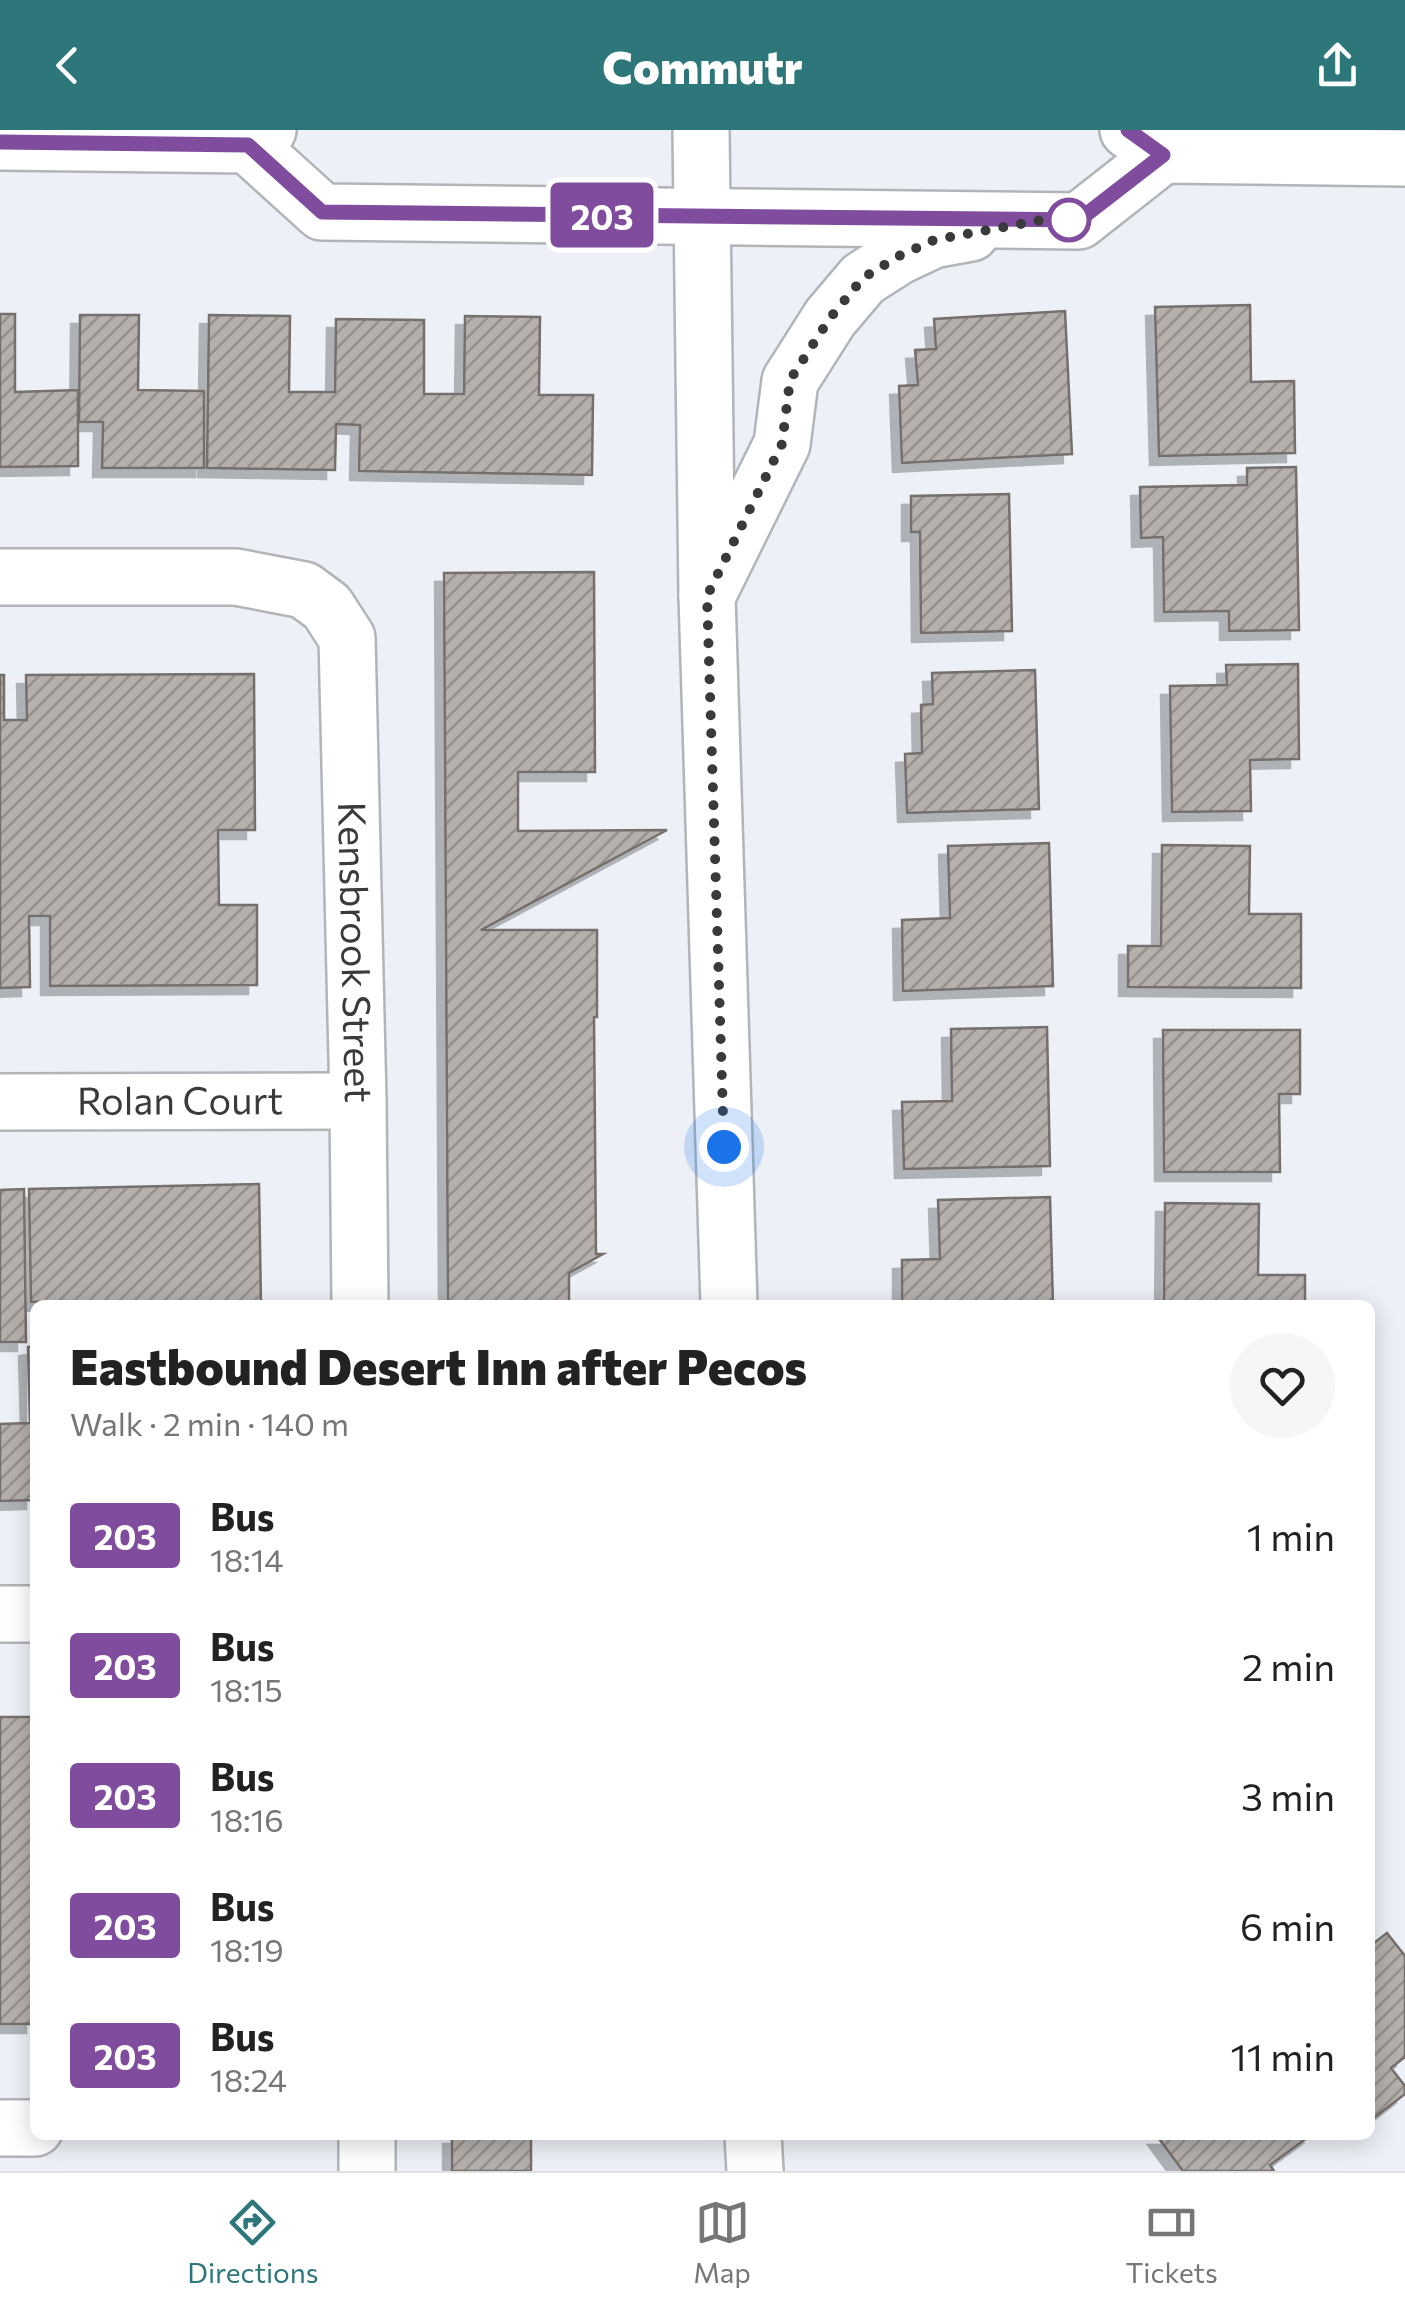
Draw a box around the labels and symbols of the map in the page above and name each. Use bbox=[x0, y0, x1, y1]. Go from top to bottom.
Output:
line badge: 203 bbox=[544, 182, 660, 248]
unlabelled marker bbox=[1048, 199, 1090, 241]
street label: Kensbrook Street bbox=[330, 801, 384, 1103]
street label: Rolan Court bbox=[77, 1075, 283, 1123]
your location bbox=[699, 1122, 749, 1172]

